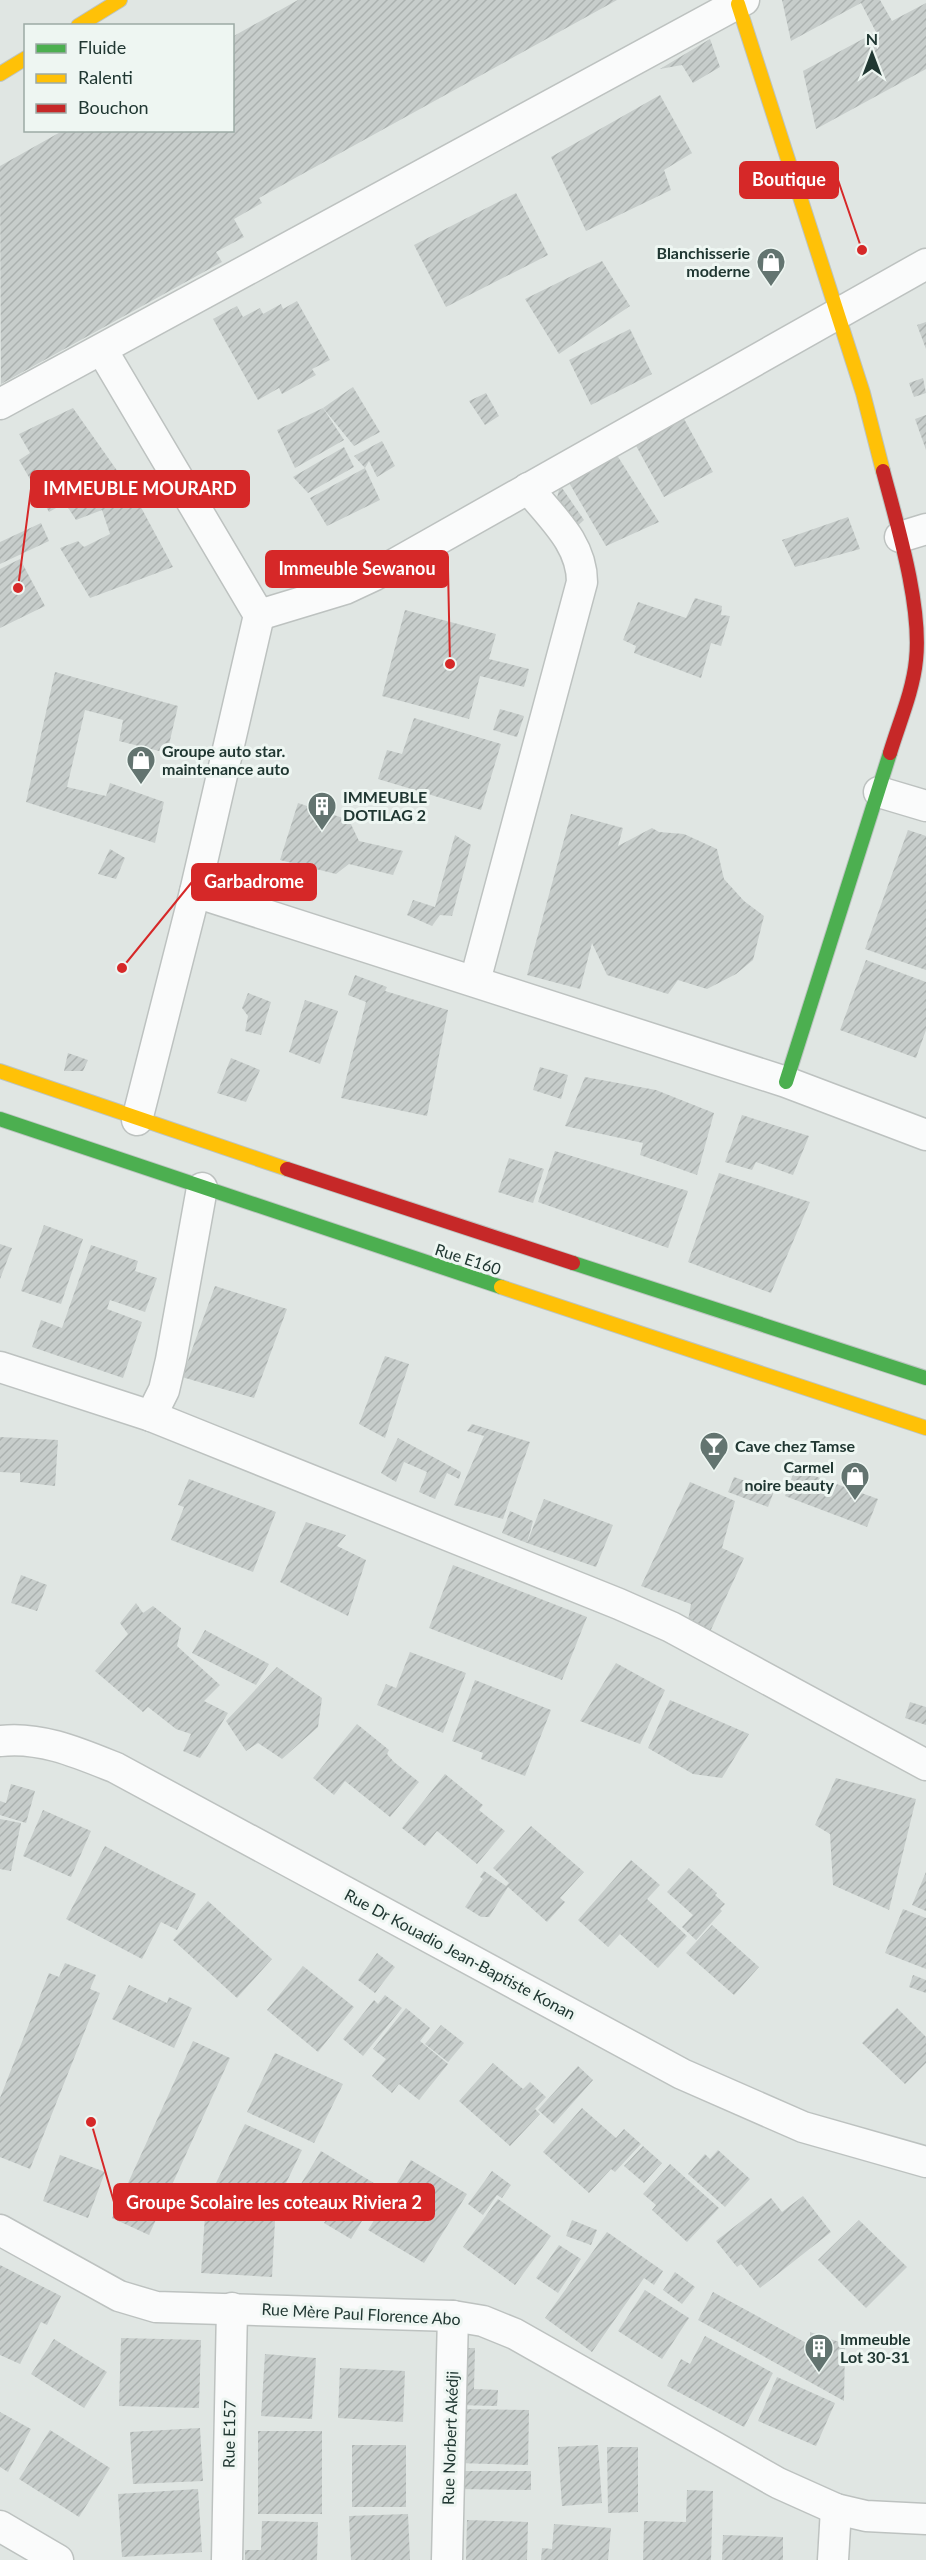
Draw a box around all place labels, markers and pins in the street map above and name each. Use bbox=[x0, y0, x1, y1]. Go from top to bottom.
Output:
callout: Boutique bbox=[740, 162, 838, 198]
place label: Blanchisserie moderne bbox=[656, 243, 750, 280]
shop icon: Blanchisserie moderne bbox=[755, 246, 787, 288]
callout: IMMEUBLE MOURARD bbox=[31, 471, 249, 507]
callout: Immeuble Sewanou bbox=[266, 551, 448, 587]
place label: Groupe auto star. maintenance auto bbox=[162, 741, 289, 778]
shop icon: Groupe auto star. maintenance auto bbox=[125, 744, 157, 786]
place label: IMMEUBLE DOTILAG 2 bbox=[343, 787, 427, 824]
building icon: IMMEUBLE DOTILAG 2 bbox=[306, 790, 338, 832]
callout: Garbadrome bbox=[192, 864, 316, 900]
bar icon: Cave chez Tamse bbox=[698, 1430, 730, 1472]
place label: Cave chez Tamse bbox=[735, 1436, 856, 1455]
place label: Carmel noire beauty bbox=[744, 1457, 835, 1494]
shop icon: Carmel noire beauty bbox=[839, 1460, 871, 1502]
callout: Groupe Scolaire les coteaux Riviera 2 bbox=[114, 2184, 434, 2220]
place label: Immeuble Lot 30-31 bbox=[840, 2329, 911, 2366]
building icon: Immeuble Lot 30-31 bbox=[803, 2332, 835, 2374]

